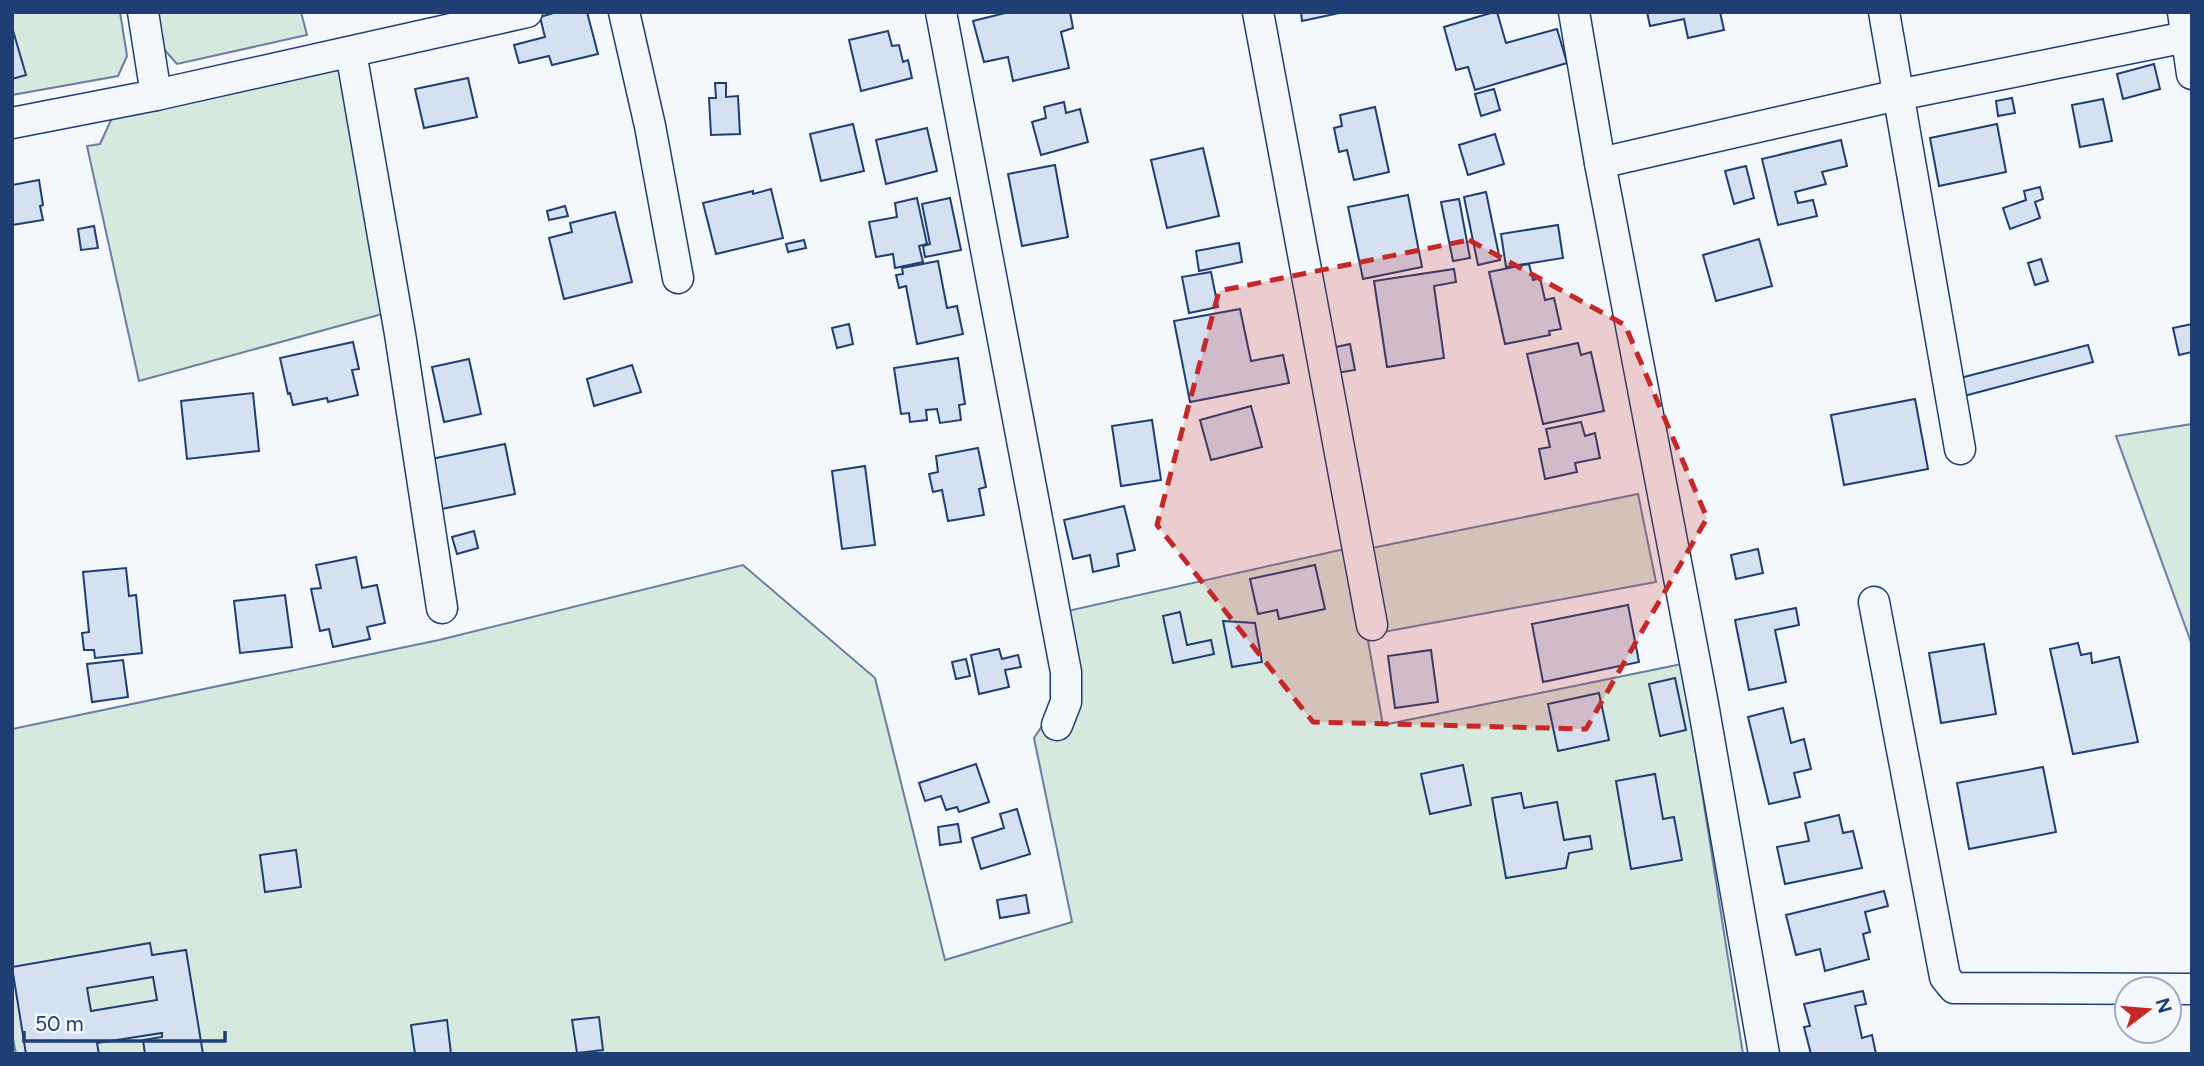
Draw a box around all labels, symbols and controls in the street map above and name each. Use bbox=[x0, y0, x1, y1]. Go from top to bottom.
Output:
north arrow bbox=[2113, 975, 2183, 1045]
text: N bbox=[2151, 995, 2177, 1016]
scale bar bbox=[24, 1000, 226, 1044]
text: 50 m bbox=[35, 1011, 84, 1036]

